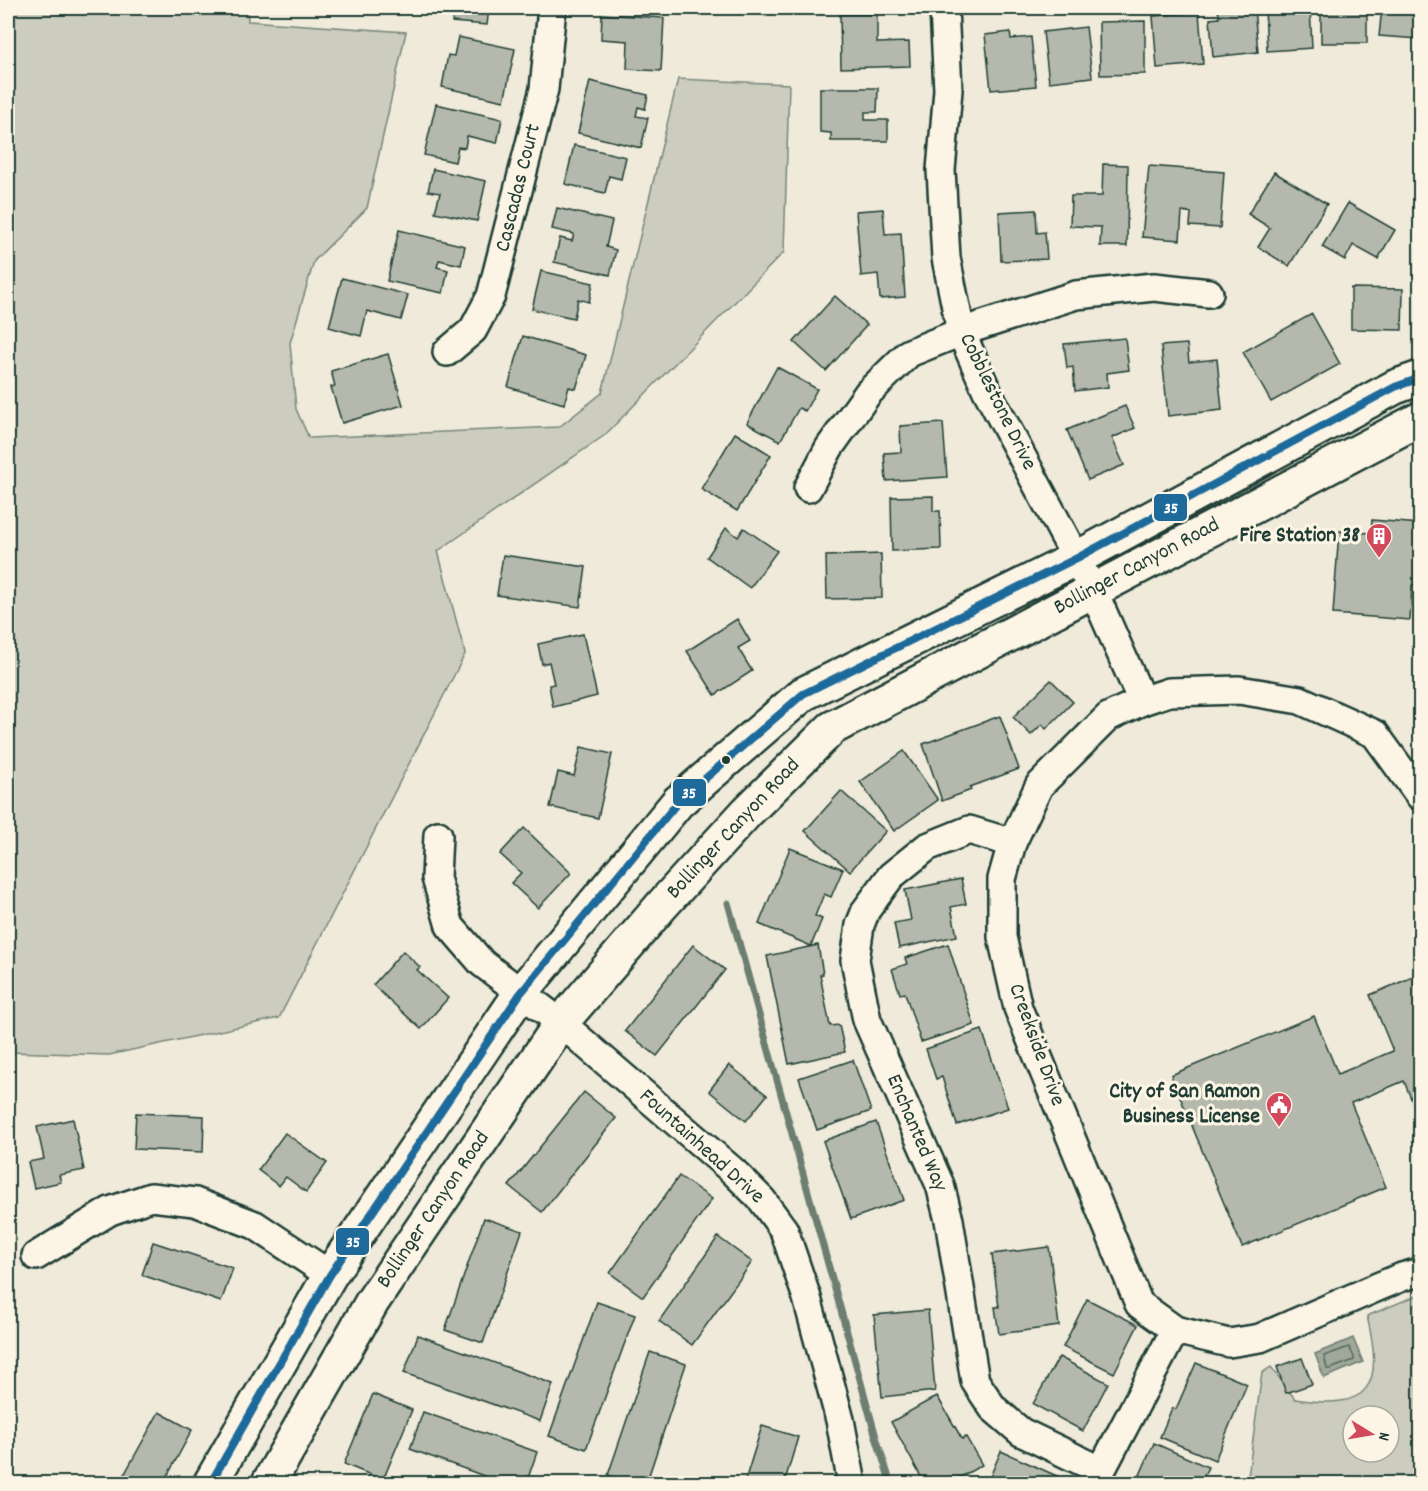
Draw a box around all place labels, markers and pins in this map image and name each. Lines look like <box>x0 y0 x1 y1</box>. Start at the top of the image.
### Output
place label: Fire Station 38 <box>1239 521 1360 552</box>
building icon: Fire Station 38 <box>1364 521 1394 559</box>
unlabelled marker <box>720 754 732 766</box>
place label: City of San Ramon Business License <box>1109 1077 1260 1133</box>
public building icon: City of San Ramon Business License <box>1264 1090 1294 1128</box>

